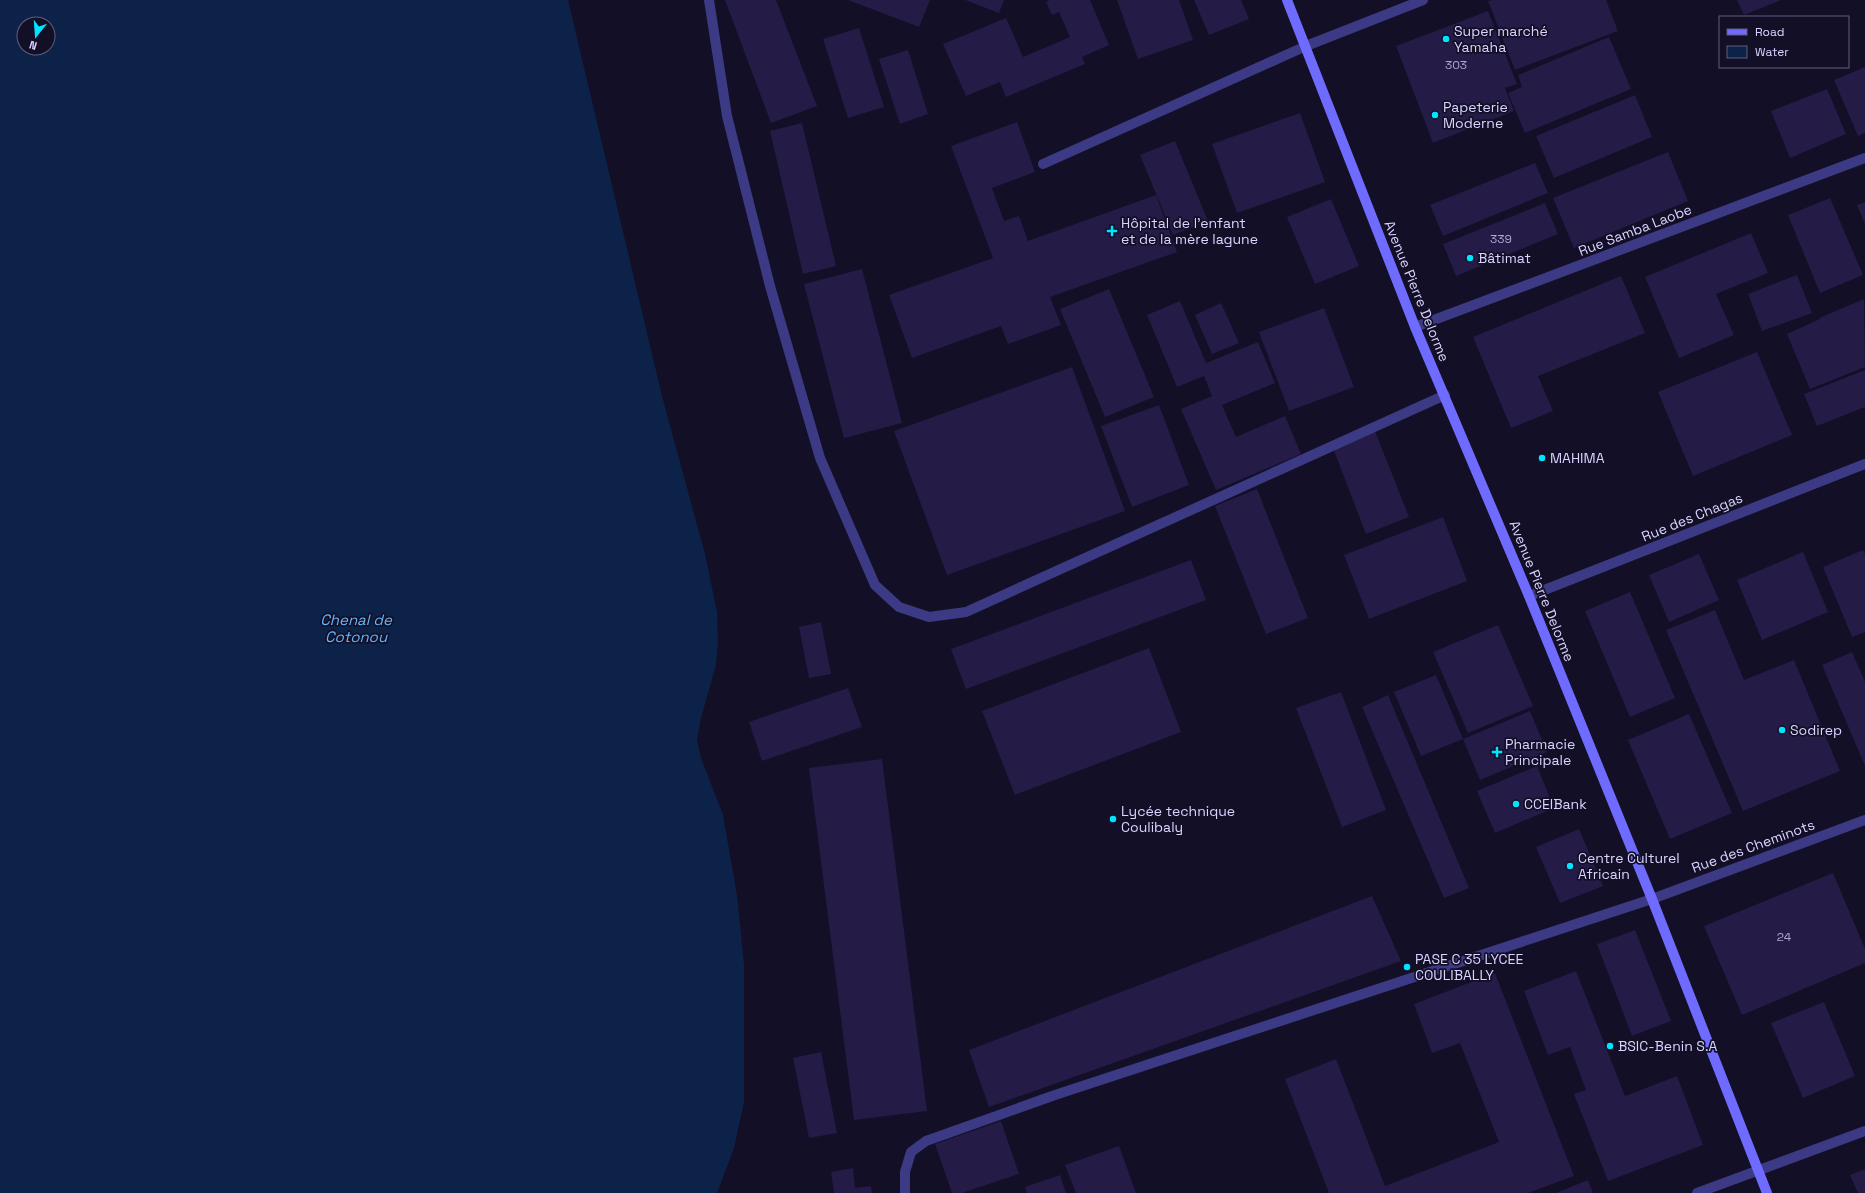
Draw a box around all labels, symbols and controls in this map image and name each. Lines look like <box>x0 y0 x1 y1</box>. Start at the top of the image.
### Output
north arrow <box>16 16 56 56</box>
legend <box>1719 16 1849 68</box>
place label: Super marché Yamaha <box>1454 22 1548 56</box>
text: Road <box>1755 24 1784 40</box>
marker: Super marché Yamaha <box>1441 34 1451 44</box>
text: N <box>28 38 39 53</box>
text: Water <box>1755 44 1789 60</box>
house number: 303 <box>1445 57 1467 73</box>
place label: Papeterie Moderne <box>1443 98 1508 132</box>
marker: Papeterie Moderne <box>1430 110 1440 120</box>
street label: Rue Samba Laobe <box>1576 200 1694 260</box>
place label: Hôpital de l'enfant et de la mère lagune <box>1121 214 1258 248</box>
street label: Avenue Pierre Delorme <box>1380 218 1454 364</box>
marker: Hôpital de l'enfant et de la mère lagune <box>1106 225 1118 237</box>
house number: 339 <box>1490 231 1512 247</box>
place label: Bâtimat <box>1478 249 1531 267</box>
marker: Bâtimat <box>1465 253 1475 263</box>
place label: MAHIMA <box>1550 449 1605 467</box>
marker: MAHIMA <box>1537 453 1547 463</box>
street label: Rue des Chagas <box>1639 489 1745 545</box>
street label: Avenue Pierre Delorme <box>1505 518 1579 664</box>
water label: Chenal de Cotonou <box>320 610 393 646</box>
place label: Sodirep <box>1790 721 1842 739</box>
marker: Sodirep <box>1777 725 1787 735</box>
place label: Pharmacie Principale <box>1505 735 1575 769</box>
marker: Pharmacie Principale <box>1492 747 1502 757</box>
place label: CCEIBank <box>1524 795 1587 813</box>
marker: CCEIBank <box>1511 799 1521 809</box>
place label: Lycée technique Coulibaly <box>1121 802 1235 836</box>
marker: Lycée technique Coulibaly <box>1108 814 1118 824</box>
street label: Rue des Cheminots <box>1689 815 1817 877</box>
place label: Centre Culturel Africain <box>1578 849 1680 883</box>
marker: Centre Culturel Africain <box>1565 861 1575 871</box>
house number: 24 <box>1777 929 1792 945</box>
place label: PASE C 35 LYCEE COULIBALLY <box>1415 950 1523 984</box>
marker: PASE C 35 LYCEE COULIBALLY <box>1402 962 1412 972</box>
place label: BSIC-Benin S.A <box>1618 1037 1717 1055</box>
marker: BSIC-Benin S.A <box>1605 1041 1615 1051</box>

